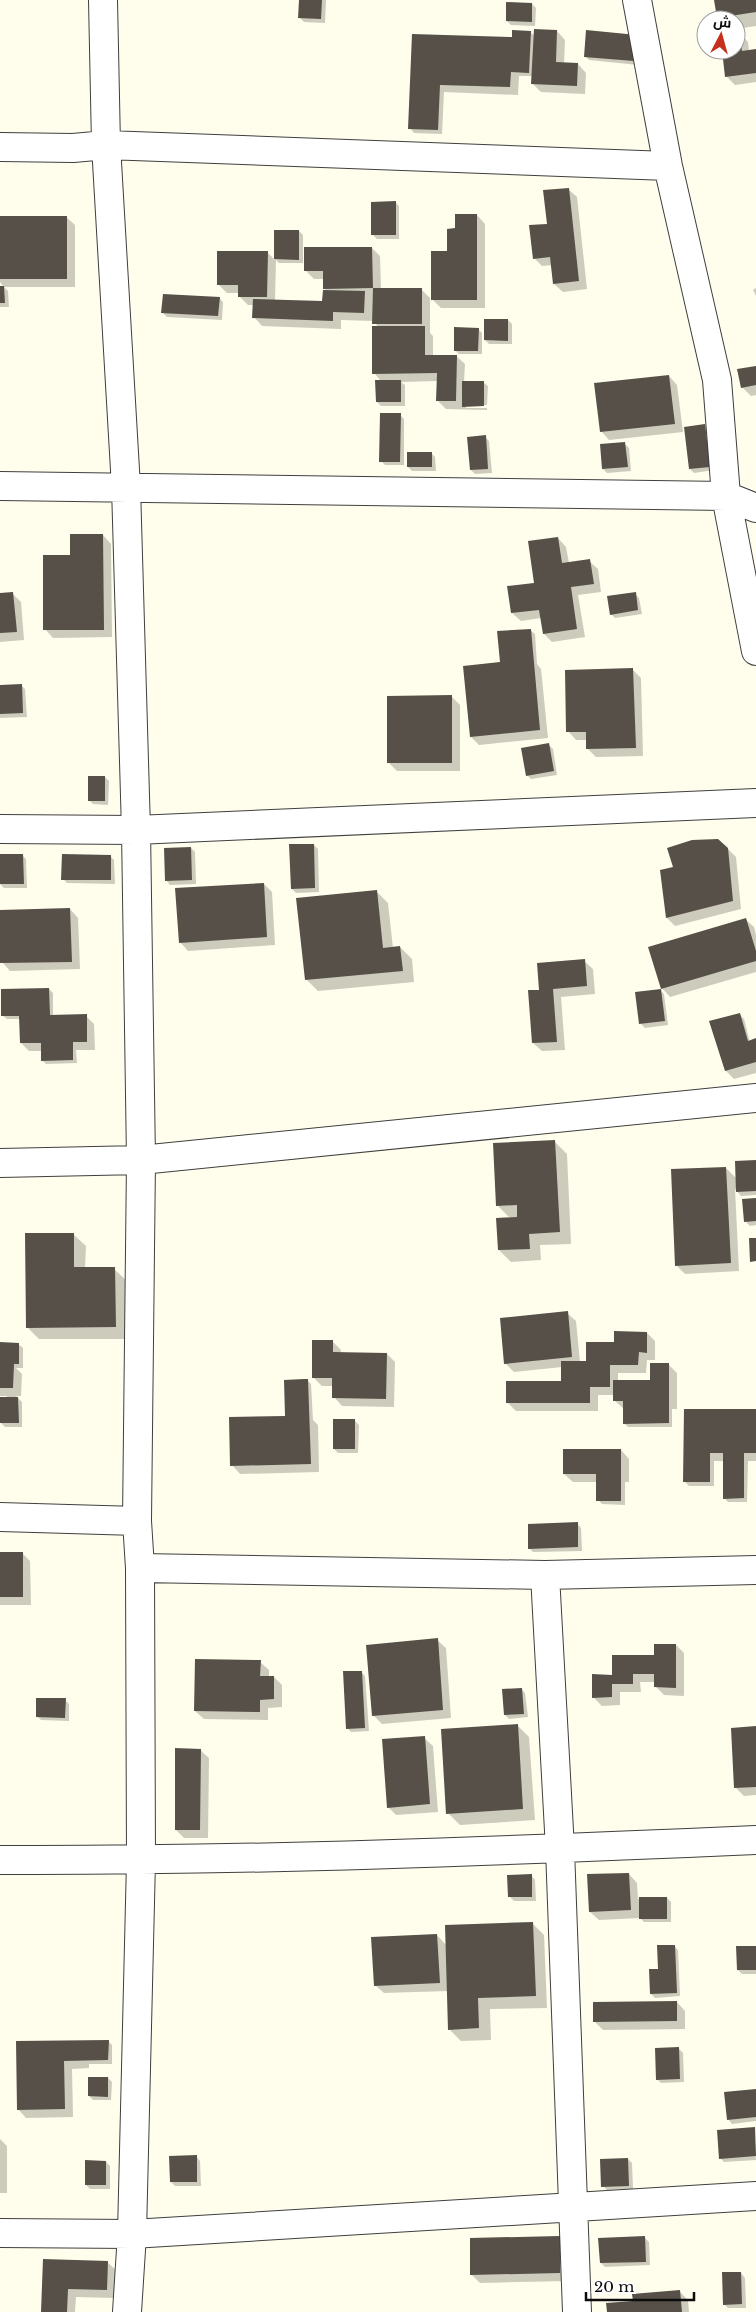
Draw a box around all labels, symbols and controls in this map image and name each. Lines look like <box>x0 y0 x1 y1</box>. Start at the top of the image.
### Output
north arrow <box>696 10 746 60</box>
text: ش <box>712 12 732 32</box>
scale bar <box>586 2270 694 2302</box>
text: 20 m <box>594 2277 634 2296</box>

